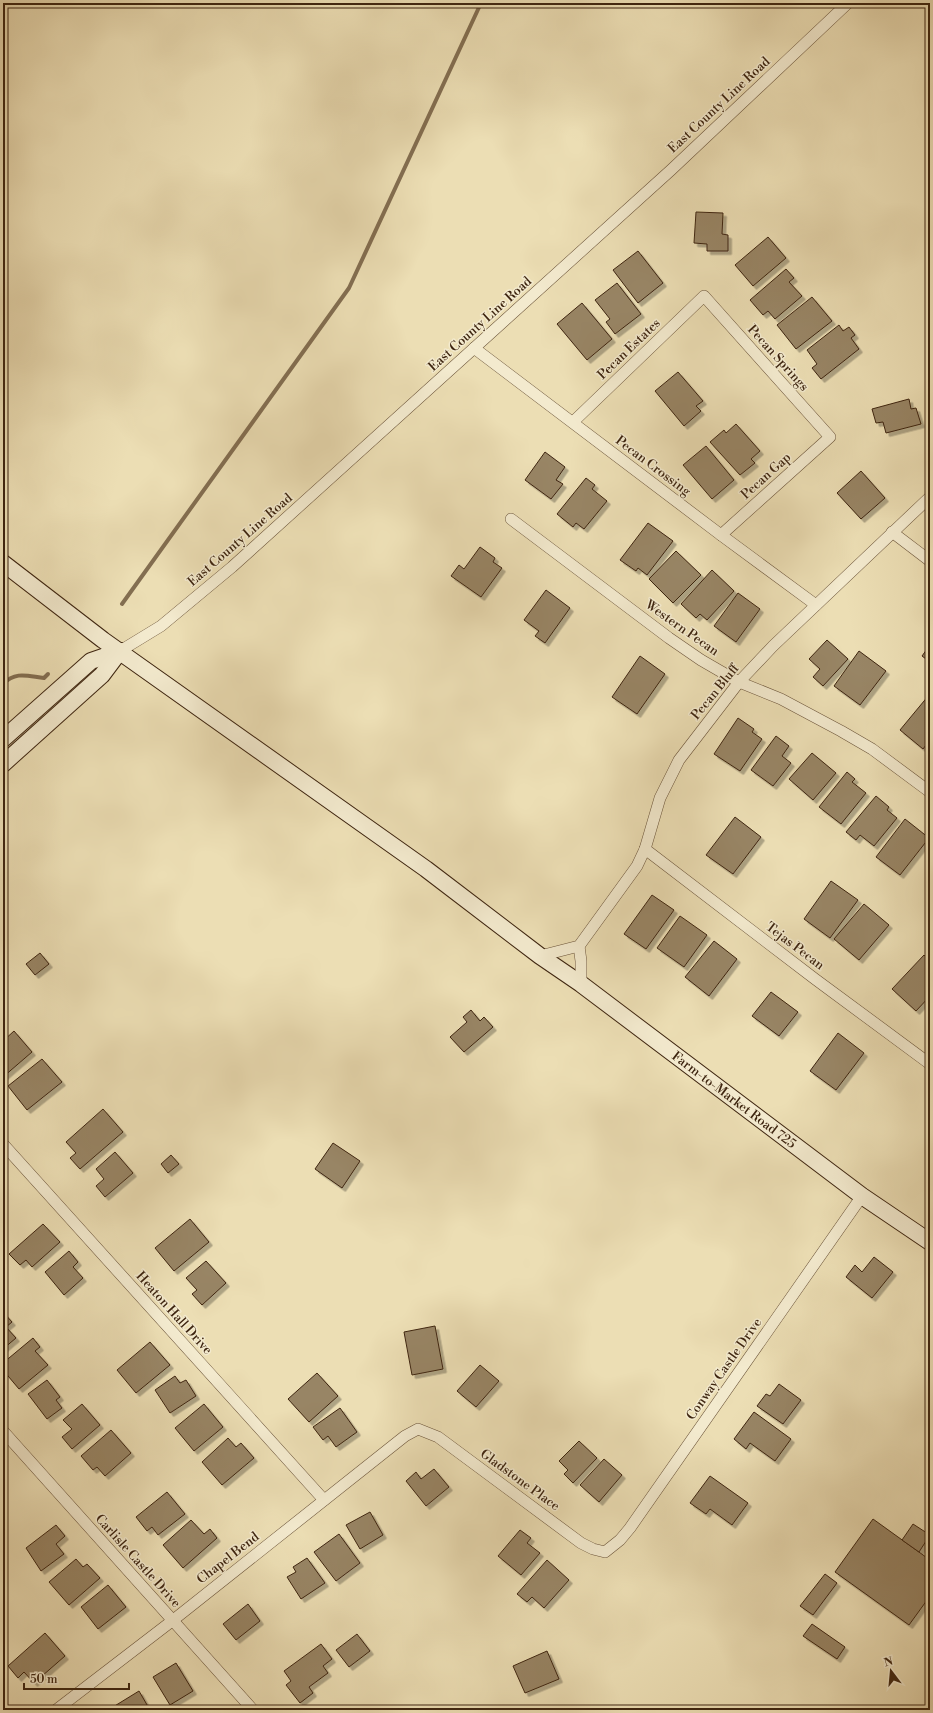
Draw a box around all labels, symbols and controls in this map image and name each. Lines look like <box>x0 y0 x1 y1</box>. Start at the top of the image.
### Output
street label: East County Line Road <box>665 53 774 156</box>
street label: East County Line Road <box>425 273 535 375</box>
street label: Pecan Estates <box>594 315 664 383</box>
street label: Pecan Springs <box>744 322 812 395</box>
street label: Pecan Crossing <box>612 433 694 500</box>
street label: Pecan Gap <box>738 449 794 503</box>
street label: East County Line Road <box>184 490 296 590</box>
street label: Western Pecan <box>641 596 722 659</box>
street label: Pecan Bluff <box>688 660 743 723</box>
street label: Tejas Pecan <box>763 919 828 973</box>
street label: Farm-to-Market Road 725 <box>669 1048 799 1152</box>
street label: Heaton Hall Drive <box>133 1268 216 1358</box>
street label: Conway Castle Drive <box>683 1315 765 1423</box>
street label: Gladstone Place <box>477 1446 563 1514</box>
street label: Carlisle Castle Drive <box>92 1511 184 1611</box>
street label: Chapel Bend <box>194 1528 263 1587</box>
north arrow <box>871 1651 911 1691</box>
text: N <box>882 1654 895 1670</box>
scale bar <box>24 1665 129 1691</box>
text: 50 m <box>30 1672 58 1687</box>

